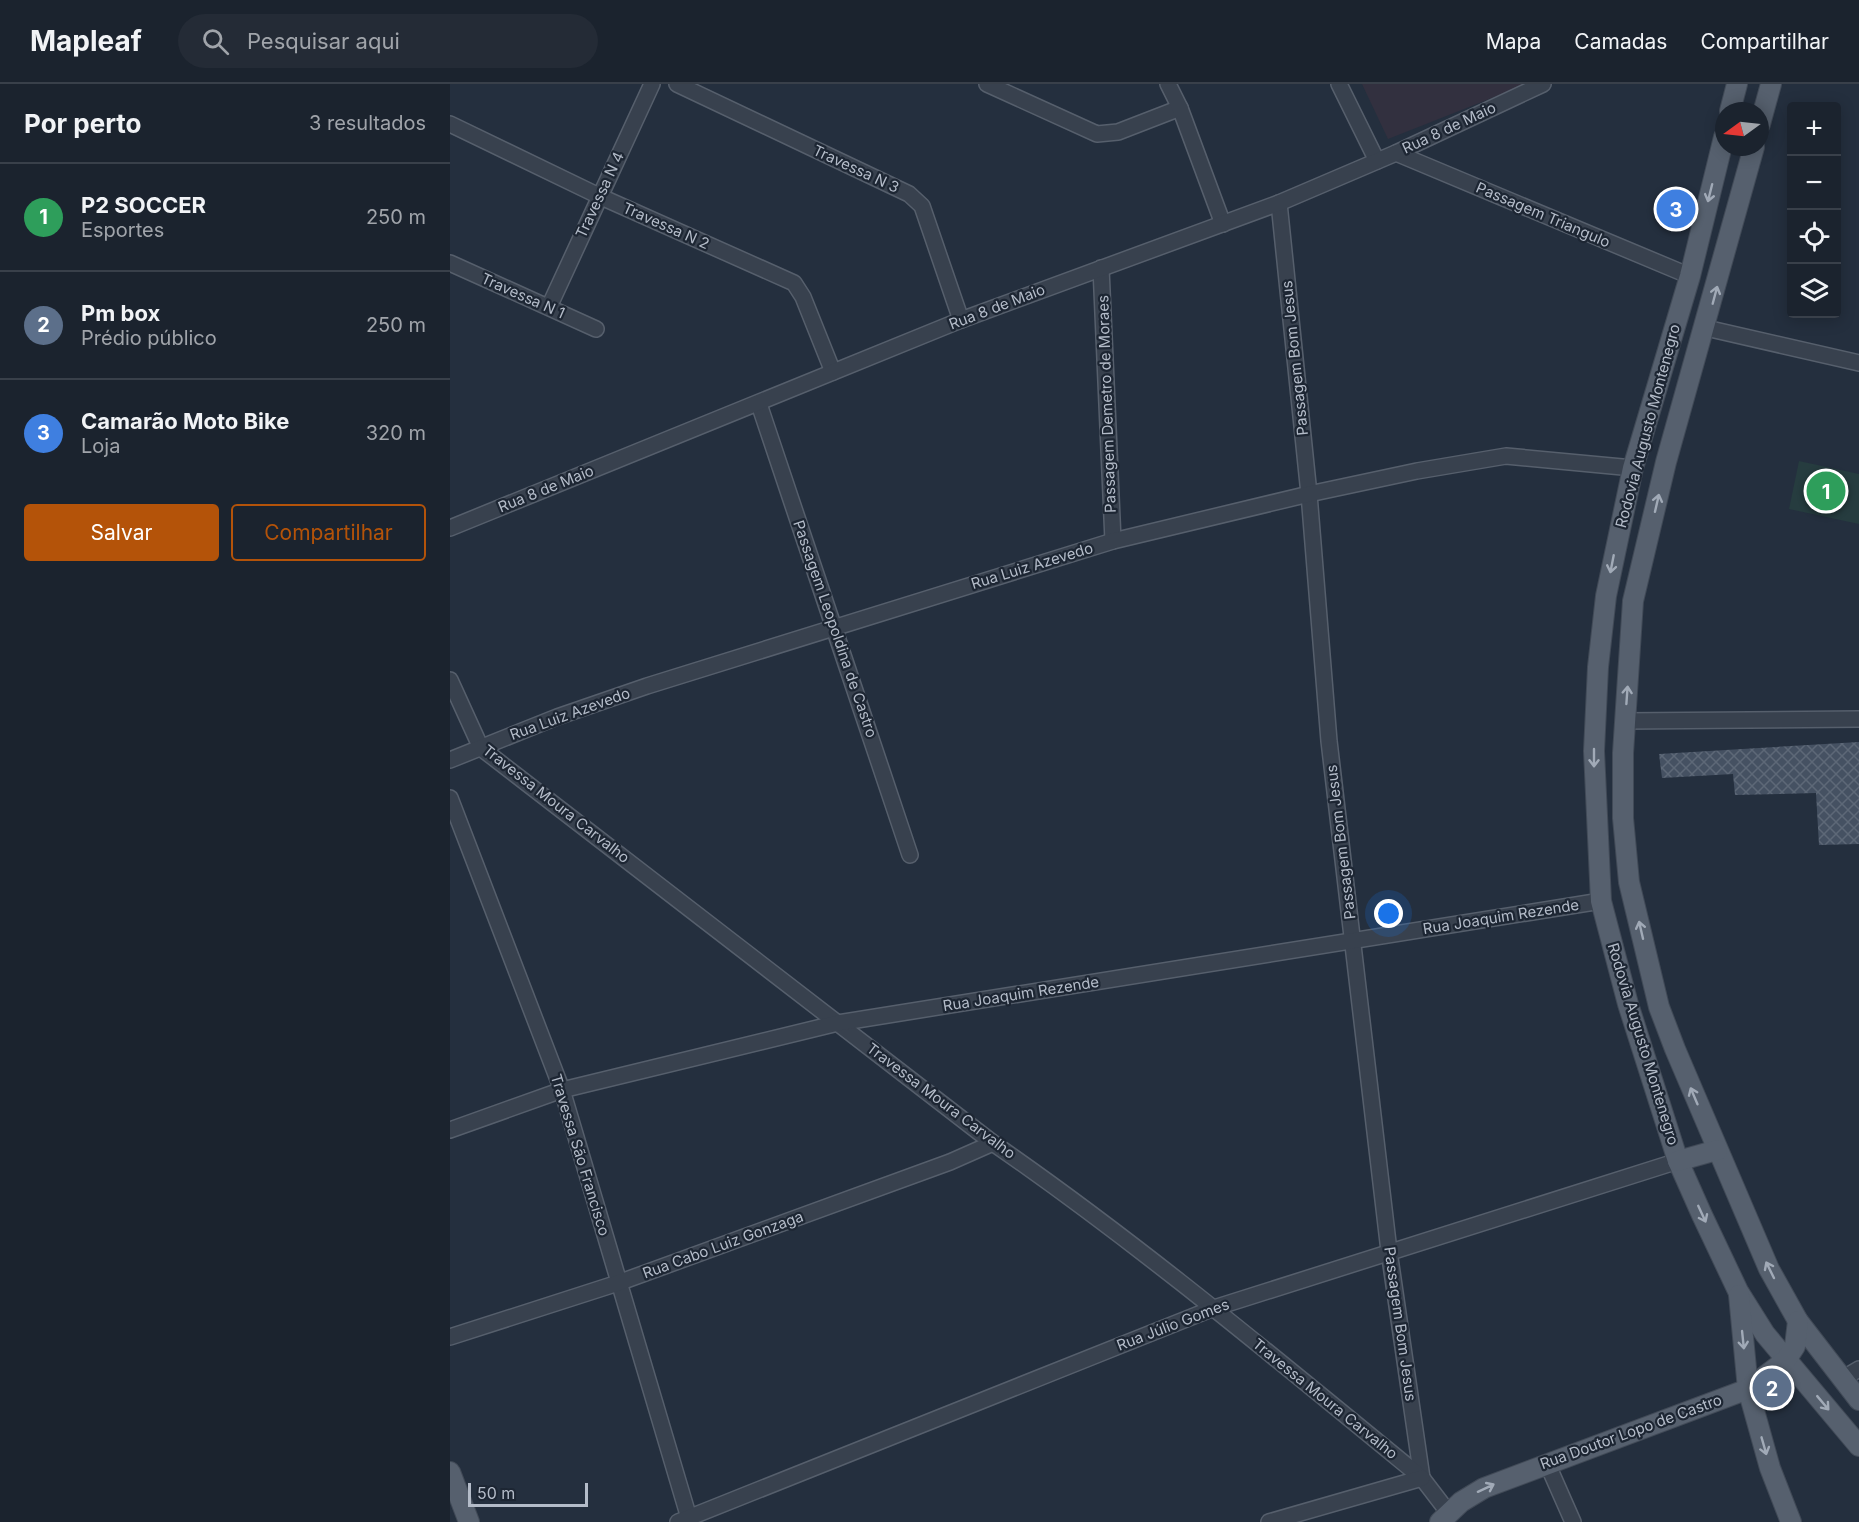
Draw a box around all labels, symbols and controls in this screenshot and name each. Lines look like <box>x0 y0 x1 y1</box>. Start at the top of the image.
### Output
search box <box>178 14 598 68</box>
text: Mapleaf <box>30 24 142 58</box>
icon: search <box>199 25 232 58</box>
text: Pesquisar aqui <box>247 28 400 54</box>
text: Mapa <box>1486 29 1541 54</box>
text: Camadas <box>1574 29 1667 54</box>
text: Compartilhar <box>1700 29 1829 54</box>
street label: Rua 8 de Maio <box>1399 98 1499 158</box>
north arrow <box>1715 102 1769 156</box>
map controls <box>1787 102 1841 318</box>
button: + <box>1787 102 1841 156</box>
text: Por perto <box>24 108 142 139</box>
text: 3 resultados <box>309 111 426 135</box>
street label: Travessa N 3 <box>810 140 902 197</box>
street label: Travessa N 4 <box>571 149 628 241</box>
button: − <box>1787 156 1841 210</box>
street label: Passagem Triangulo <box>1473 178 1613 251</box>
one-way arrow <box>1704 184 1716 203</box>
pin: 3 <box>1656 186 1696 232</box>
text: P2 SOCCER <box>81 192 206 218</box>
street label: Travessa N 2 <box>620 198 712 253</box>
text: 1 <box>39 205 48 229</box>
text: 250 m <box>366 205 426 229</box>
button: locate <box>1787 210 1841 264</box>
text: Esportes <box>81 218 164 242</box>
button: layers <box>1787 264 1841 318</box>
street label: Travessa N 1 <box>478 269 568 322</box>
street label: Rua 8 de Maio <box>946 279 1048 334</box>
street label: Passagem Bom Jesus <box>1277 280 1312 436</box>
one-way arrow <box>1709 285 1721 304</box>
street label: Passagem Demetro de Moraes <box>1093 295 1120 513</box>
text: Pm box <box>81 300 160 326</box>
text: 2 <box>37 313 50 337</box>
text: 250 m <box>366 313 426 337</box>
street label: Rodovia Augusto Montenegro <box>1611 322 1684 530</box>
text: Prédio público <box>81 326 217 350</box>
text: Camarão Moto Bike <box>81 408 289 434</box>
text: 3 <box>37 421 50 445</box>
text: 320 m <box>366 421 426 445</box>
text: Loja <box>81 434 120 458</box>
street label: Rua 8 de Maio <box>495 461 596 516</box>
pin: 1 <box>1806 468 1846 514</box>
one-way arrow <box>1651 493 1663 512</box>
button: Salvar <box>24 504 219 561</box>
button: Compartilhar <box>231 504 426 561</box>
street label: Passagem Leopoldina de Castro <box>789 518 882 740</box>
street label: Rua Luiz Azevedo <box>969 538 1095 593</box>
one-way arrow <box>1606 554 1617 574</box>
street label: Rua Luiz Azevedo <box>507 683 633 744</box>
one-way arrow <box>1621 685 1632 705</box>
street label: Travessa Moura Carvalho <box>479 740 634 867</box>
one-way arrow <box>1588 748 1600 768</box>
street label: Passagem Bom Jesus <box>1322 764 1359 921</box>
street label: Rua Joaquim Rezende <box>1421 895 1580 938</box>
your location <box>1374 899 1403 928</box>
one-way arrow <box>1634 921 1646 940</box>
street label: Rodovia Augusto Montenegro <box>1604 941 1683 1147</box>
street label: Rua Joaquim Rezende <box>941 972 1100 1015</box>
street label: Travessa Moura Carvalho <box>863 1038 1019 1163</box>
street label: Travessa São Francisco <box>547 1072 614 1238</box>
one-way arrow <box>1688 1087 1699 1105</box>
one-way arrow <box>1696 1205 1708 1223</box>
street label: Rua Cabo Luiz Gonzaga <box>640 1207 806 1282</box>
street label: Passagem Bom Jesus <box>1380 1245 1421 1402</box>
one-way arrow <box>1763 1261 1775 1279</box>
street label: Rua Júlio Gomes <box>1114 1294 1232 1355</box>
one-way arrow <box>1738 1330 1749 1350</box>
street label: Travessa Moura Carvalho <box>1249 1334 1402 1463</box>
pin: 2 <box>1752 1366 1792 1410</box>
street label: Rua Doutor Lopo de Castro <box>1537 1390 1724 1473</box>
one-way arrow <box>1816 1395 1830 1410</box>
one-way arrow <box>1759 1436 1770 1455</box>
scale bar <box>468 1480 588 1508</box>
one-way arrow <box>1477 1481 1495 1493</box>
text: 50 m <box>477 1483 515 1503</box>

